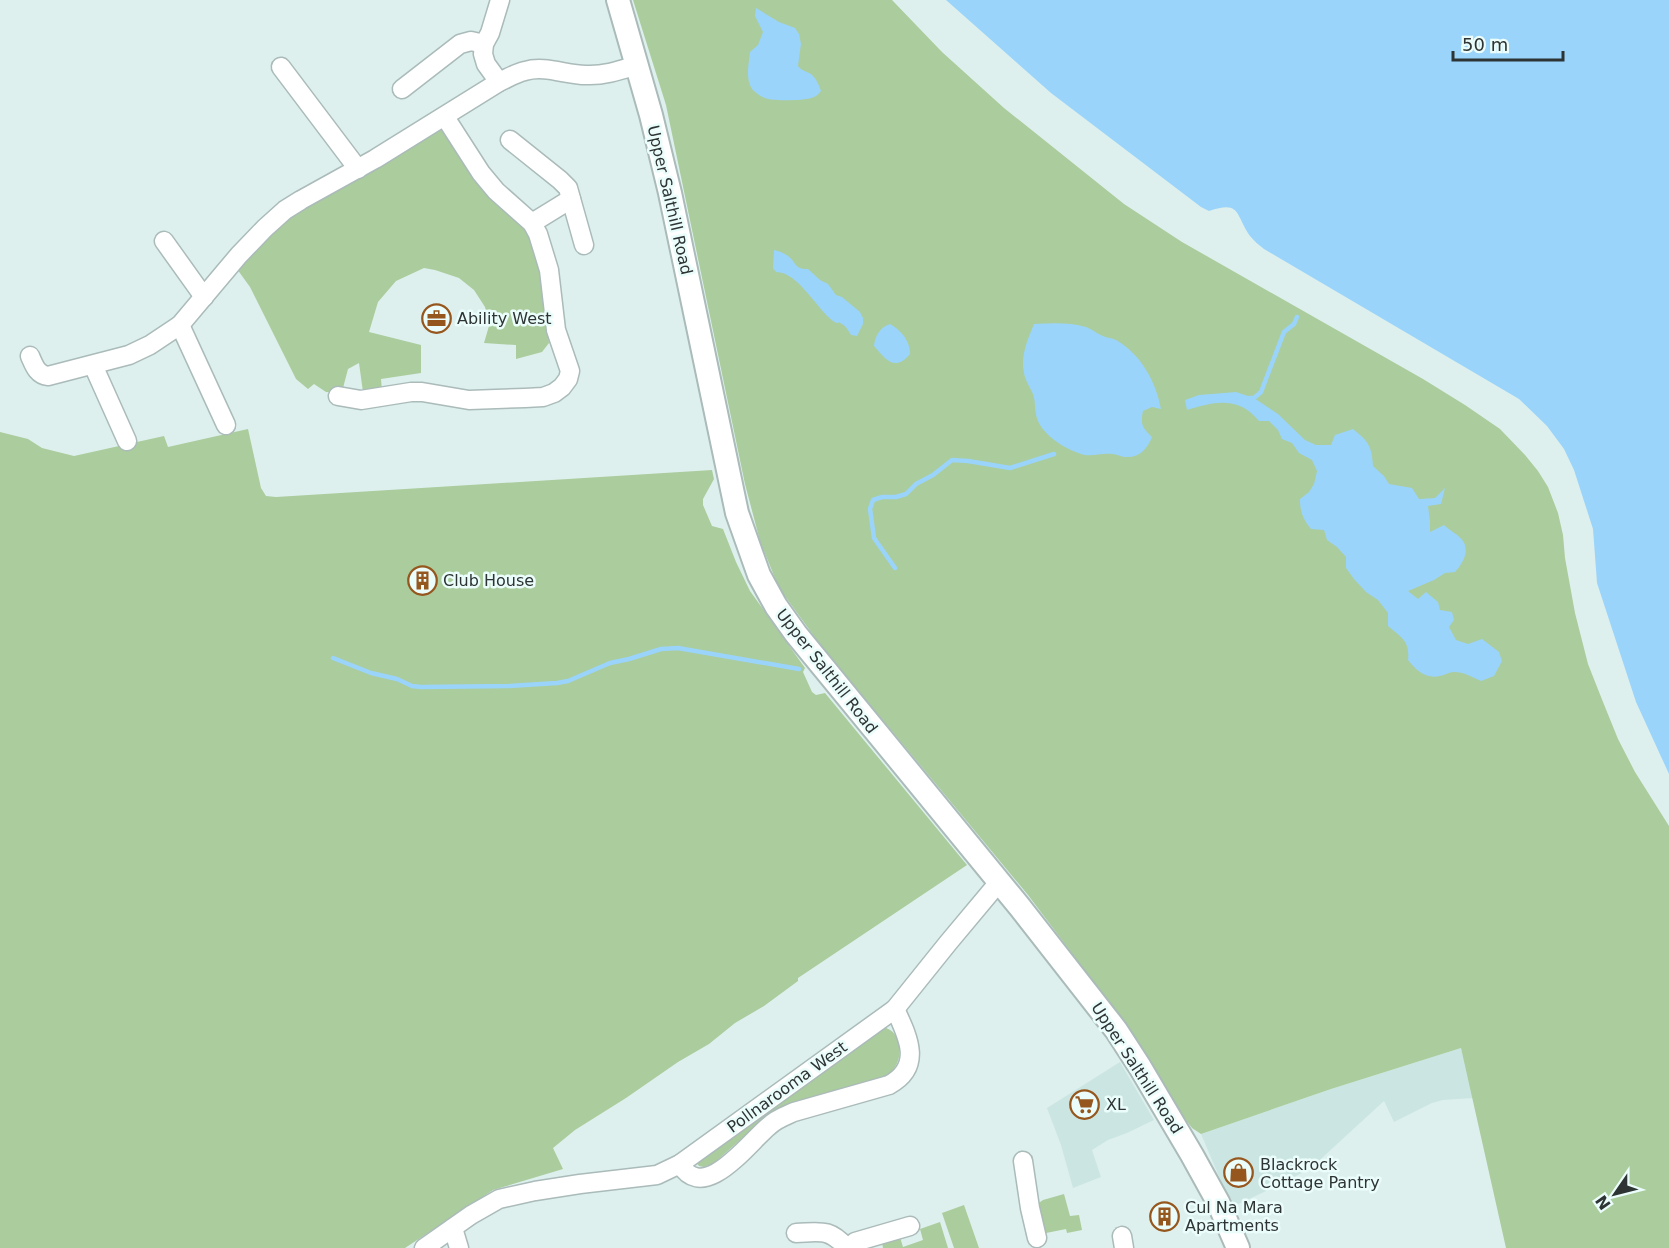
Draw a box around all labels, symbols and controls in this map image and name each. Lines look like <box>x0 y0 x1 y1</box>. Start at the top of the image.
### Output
scale bar <box>1453 24 1562 62</box>
text: 50 m <box>1462 34 1508 55</box>
street label: Upper Salthill Road <box>644 123 696 277</box>
office icon: Ability West <box>420 302 452 334</box>
place label: Ability West <box>457 309 552 328</box>
building icon: Club House <box>406 564 438 596</box>
place label: Club House <box>443 571 534 590</box>
street label: Upper Salthill Road <box>772 605 882 737</box>
street label: Upper Salthill Road <box>1087 999 1187 1137</box>
street label: Pollnarooma West <box>723 1037 851 1137</box>
supermarket icon: XL <box>1069 1088 1101 1120</box>
place label: XL <box>1106 1095 1126 1114</box>
place label: Blackrock Cottage Pantry <box>1260 1155 1380 1192</box>
shop icon: Blackrock Cottage Pantry <box>1223 1157 1255 1189</box>
north arrow <box>1585 1164 1645 1224</box>
text: N <box>1592 1191 1615 1213</box>
place label: Cul Na Mara Apartments <box>1185 1198 1283 1235</box>
building icon: Cul Na Mara Apartments <box>1148 1200 1180 1232</box>

